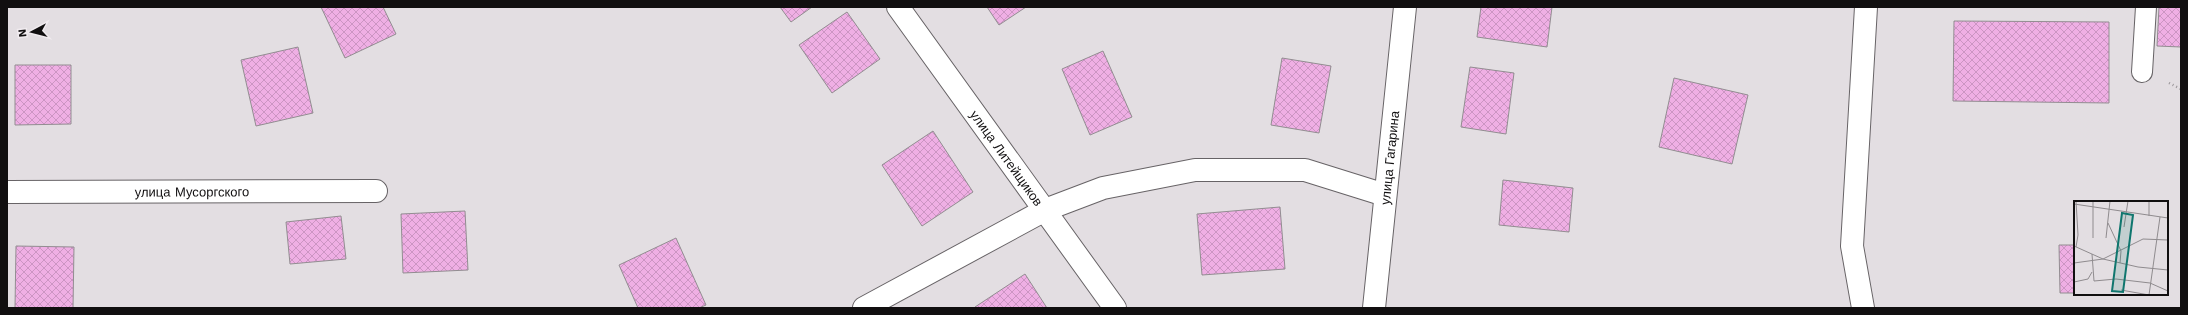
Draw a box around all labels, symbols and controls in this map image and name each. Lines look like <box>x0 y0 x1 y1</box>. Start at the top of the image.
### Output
north arrow <box>12 12 52 52</box>
text: N <box>16 28 30 38</box>
street label: улица Литейщиков <box>967 107 1046 209</box>
street label: улица Гагарина <box>1377 109 1402 206</box>
street label: улица Мусоргского <box>135 184 249 199</box>
inset map <box>2074 201 2168 295</box>

